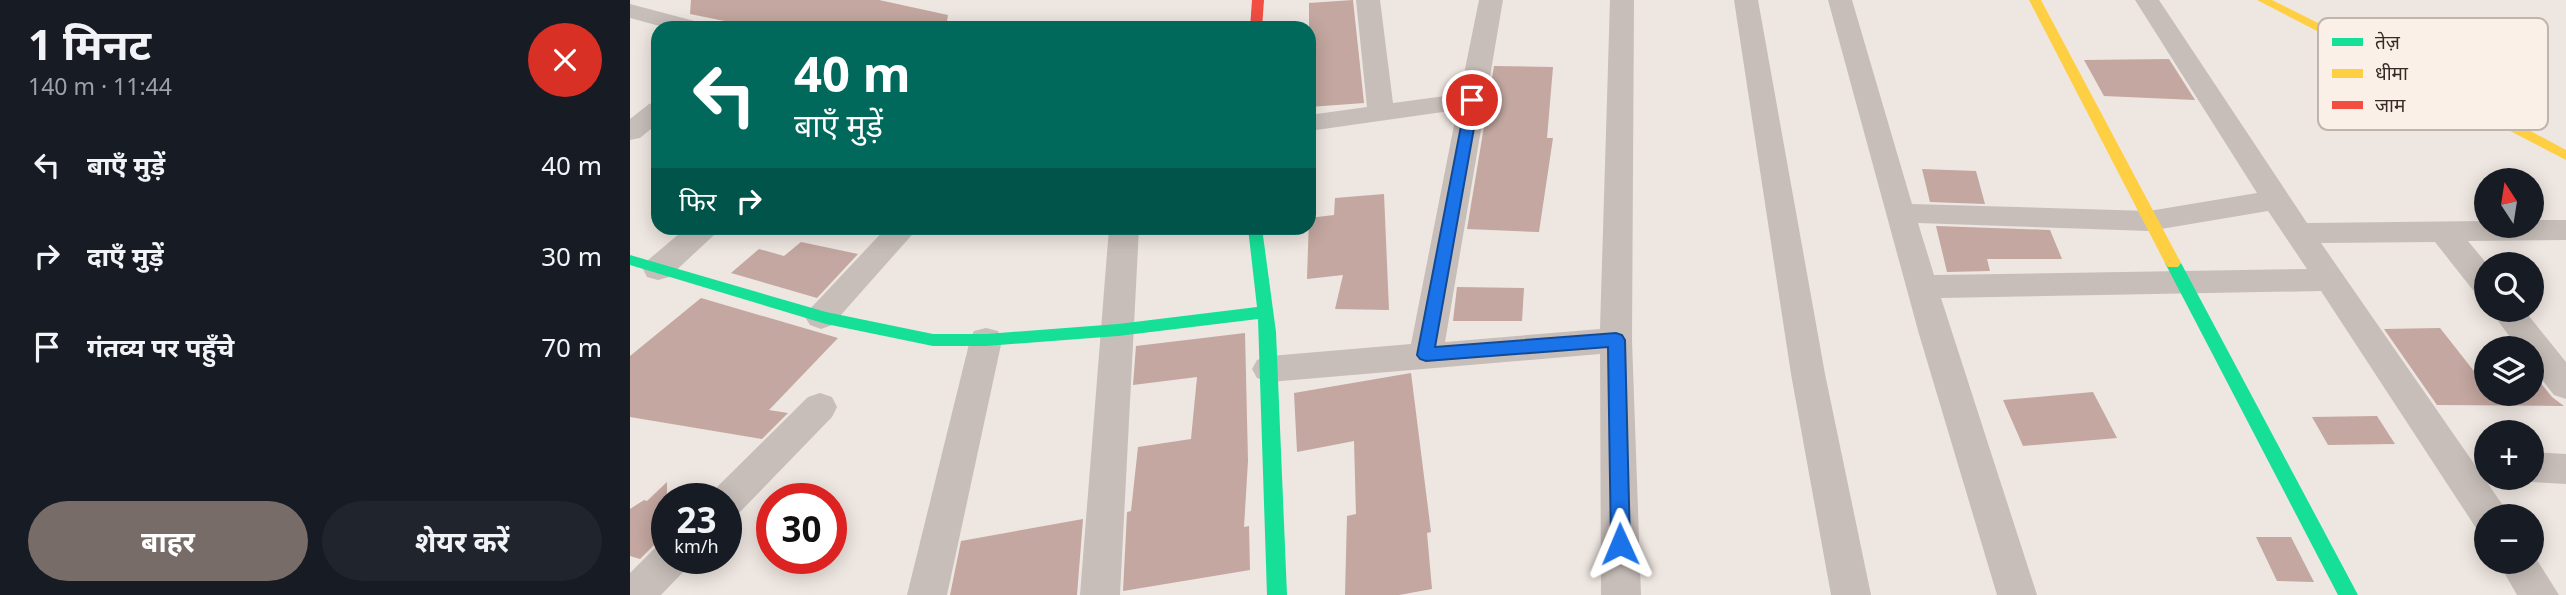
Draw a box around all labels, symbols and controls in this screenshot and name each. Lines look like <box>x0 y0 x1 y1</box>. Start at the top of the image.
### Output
text: 1 मिनट <box>28 15 151 72</box>
legend <box>2318 18 2548 130</box>
button: close <box>528 23 602 97</box>
text: तेज़ <box>2375 29 2401 55</box>
text: 40 m <box>794 40 911 106</box>
icon: left <box>679 49 770 140</box>
text: धीमा <box>2375 60 2409 86</box>
text: 140 m · 11:44 <box>28 70 172 102</box>
pin <box>1442 70 1502 130</box>
icon: arrive <box>1453 81 1491 119</box>
text: जाम <box>2375 92 2406 118</box>
text: बाएँ मुड़ें <box>794 103 883 146</box>
icon: left <box>28 146 66 184</box>
text: बाएँ मुड़ें <box>87 147 165 183</box>
text: 40 m <box>541 147 602 183</box>
north arrow <box>2474 168 2544 238</box>
map controls <box>2474 168 2544 574</box>
icon: right <box>730 182 768 220</box>
text: फिर <box>679 183 716 219</box>
icon: right <box>28 237 66 275</box>
text: दाएँ मुड़ें <box>87 238 164 274</box>
text: 30 m <box>541 238 602 274</box>
button: search <box>2474 252 2544 322</box>
icon: arrive <box>28 328 66 366</box>
text: गंतव्य पर पहुँचे <box>87 329 234 365</box>
text: 70 m <box>541 329 602 365</box>
button: layers <box>2474 336 2544 406</box>
button: + <box>2474 420 2544 490</box>
speed limit sign: 30 <box>756 483 847 574</box>
text: 23 <box>676 496 717 543</box>
button: बाहर <box>28 501 308 581</box>
button: शेयर करें <box>322 501 602 581</box>
button: − <box>2474 504 2544 574</box>
position arrow <box>1583 507 1657 581</box>
text: km/h <box>674 534 719 558</box>

